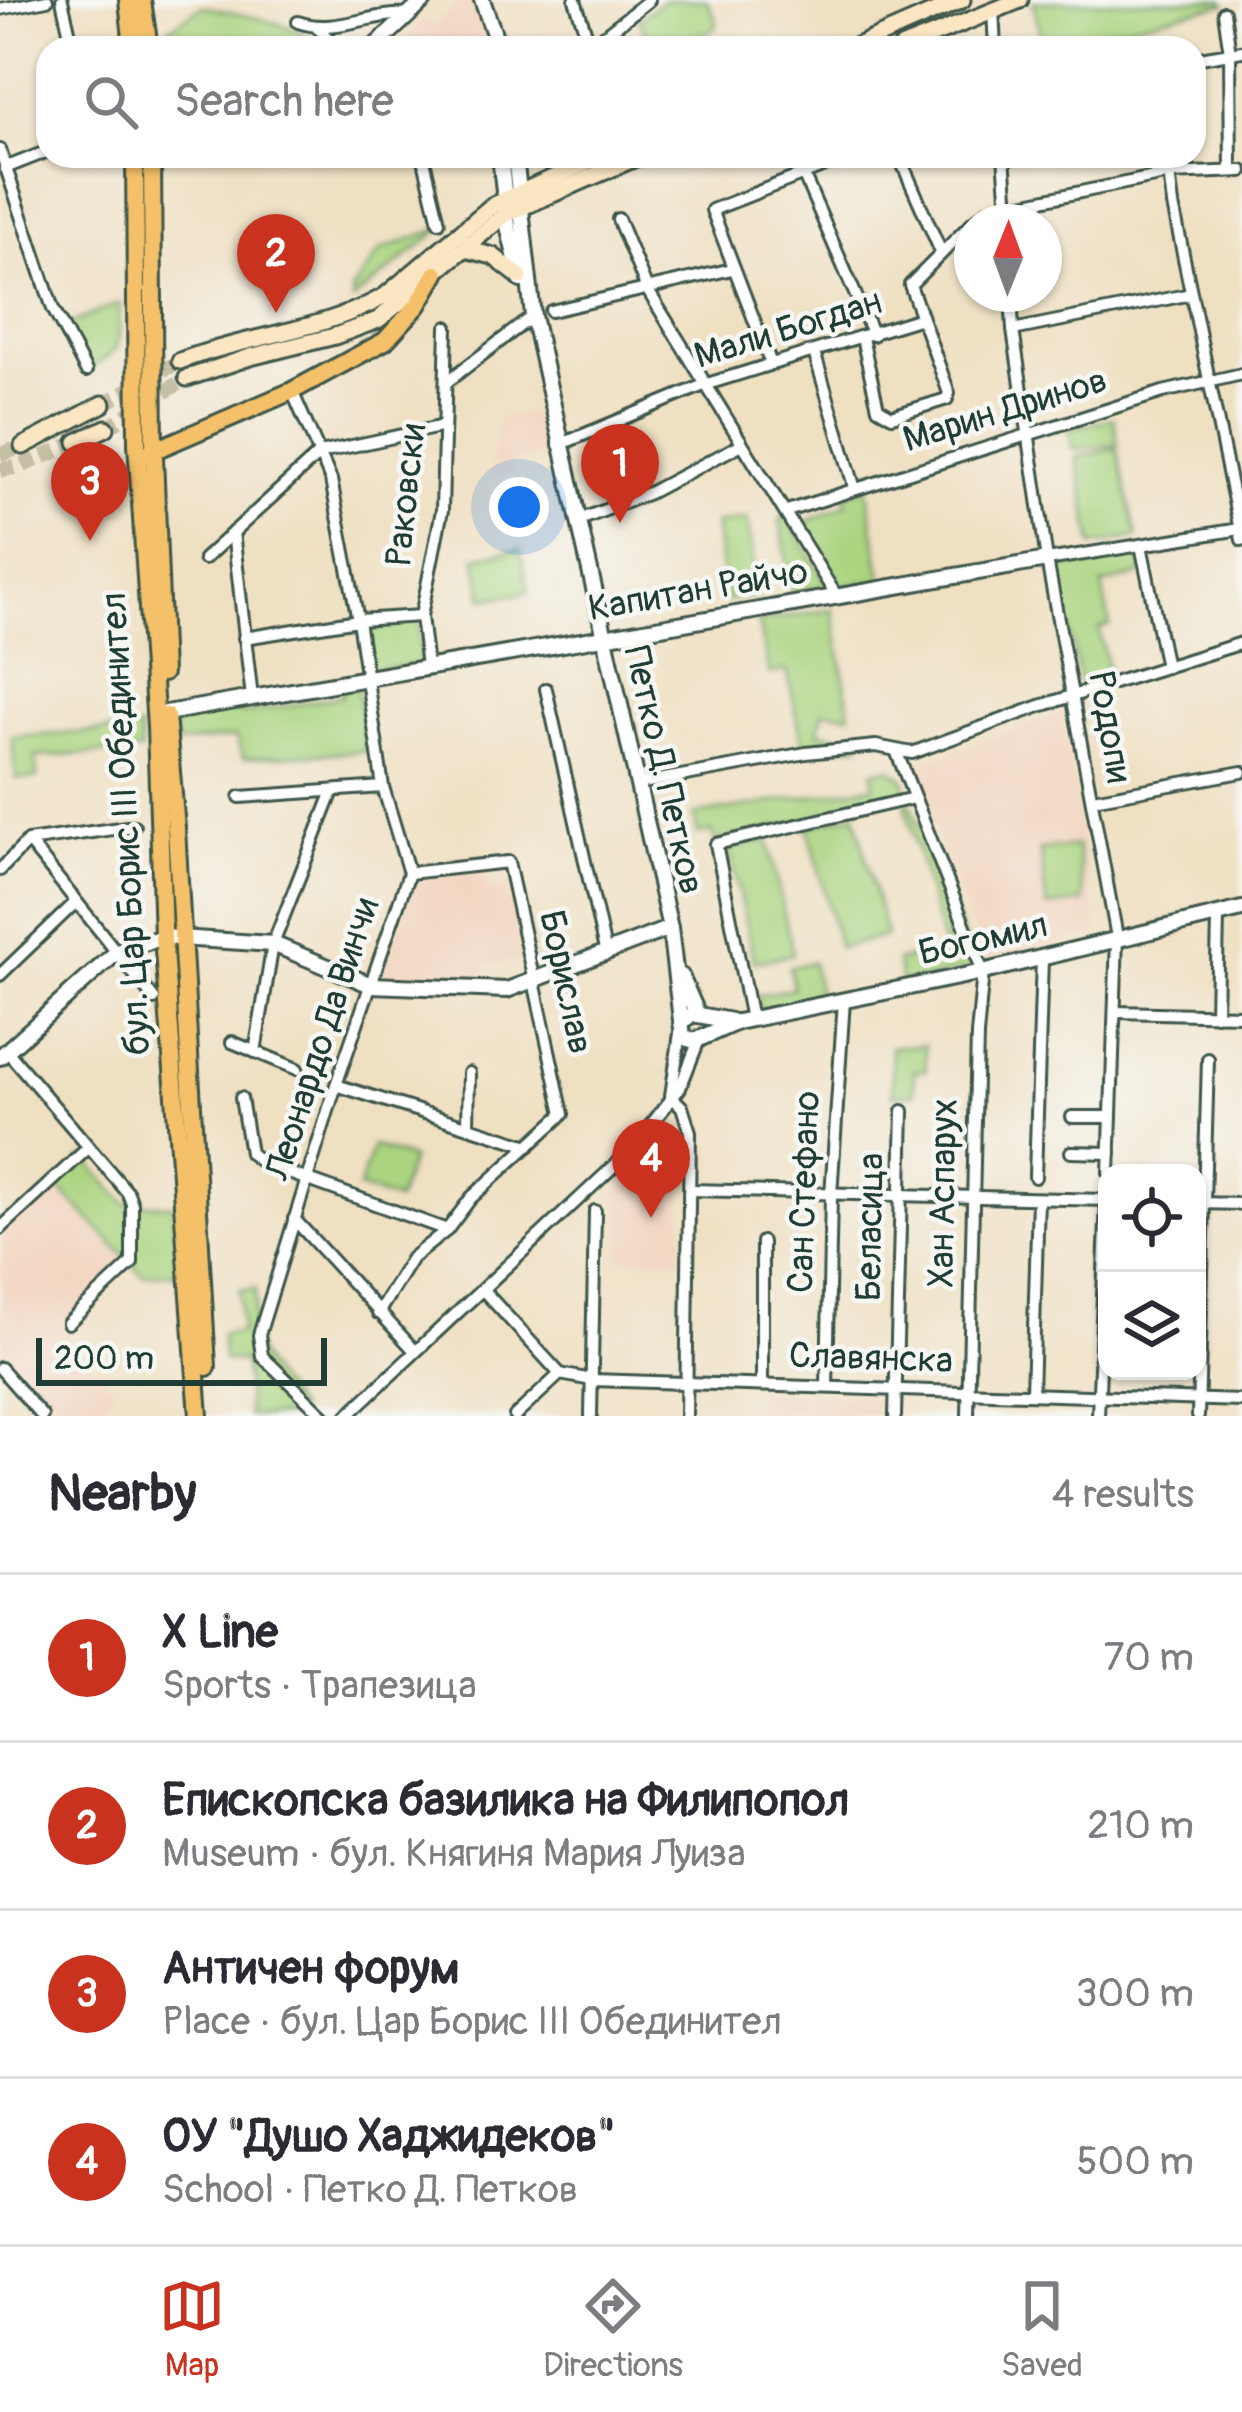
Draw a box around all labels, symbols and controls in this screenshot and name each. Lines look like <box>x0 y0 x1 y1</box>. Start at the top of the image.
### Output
search box <box>36 36 1206 168</box>
icon: search <box>78 69 144 135</box>
text: Search here <box>174 74 394 130</box>
north arrow <box>954 204 1062 312</box>
pin: 2 <box>237 214 315 313</box>
street label: Мали Богдан <box>689 279 887 379</box>
street label: Марин Дринов <box>897 358 1113 462</box>
street label: Раковски <box>376 421 436 569</box>
pin: 1 <box>581 424 659 523</box>
pin: 3 <box>51 442 129 541</box>
your location <box>489 477 549 537</box>
street label: Капитан Райчо <box>585 549 811 631</box>
street label: бул. Цар Борис III Обединител <box>91 591 161 1057</box>
street label: Петко Д. Петков <box>614 641 714 899</box>
street label: Родопи <box>1078 668 1142 786</box>
street label: Леонардо Да Винчи <box>255 892 389 1187</box>
street label: Богомил <box>914 902 1052 976</box>
street label: Борислав <box>529 906 603 1058</box>
street label: Сан Стефано <box>778 1090 830 1294</box>
street label: Хан Аспарух <box>919 1098 967 1288</box>
pin: 4 <box>612 1119 690 1218</box>
street label: Беласица <box>846 1152 894 1302</box>
map controls <box>1098 1164 1206 1380</box>
button: locate <box>1098 1164 1206 1272</box>
button: layers <box>1098 1272 1206 1380</box>
scale bar <box>36 1332 327 1385</box>
street label: Славянска <box>788 1333 954 1383</box>
text: 200 m <box>54 1338 154 1379</box>
text: Nearby <box>48 1462 196 1526</box>
text: 4 results <box>1052 1470 1194 1519</box>
text: X Line <box>162 1605 278 1661</box>
text: 1 <box>79 1633 95 1682</box>
text: 70 m <box>1104 1633 1194 1682</box>
text: Sports · Трапезица <box>162 1661 477 1710</box>
text: Епископска базилика на Филипопол <box>162 1773 849 1829</box>
text: 2 <box>76 1801 98 1850</box>
text: 210 m <box>1087 1801 1194 1850</box>
text: Museum · бул. Княгиня Мария Луиза <box>162 1829 746 1878</box>
text: Античен форум <box>162 1941 459 1997</box>
text: 3 <box>76 1969 98 2018</box>
text: 300 m <box>1076 1969 1194 2018</box>
text: Place · бул. Цар Борис III Обединител <box>162 1997 782 2046</box>
text: ОУ "Душо Хаджидеков" <box>162 2109 616 2165</box>
text: 4 <box>76 2137 98 2186</box>
text: 500 m <box>1076 2137 1194 2186</box>
text: School · Петко Д. Петков <box>162 2165 578 2214</box>
tab: Map <box>159 2273 225 2386</box>
tab: Directions <box>543 2273 683 2386</box>
tab: Saved <box>1001 2273 1083 2386</box>

